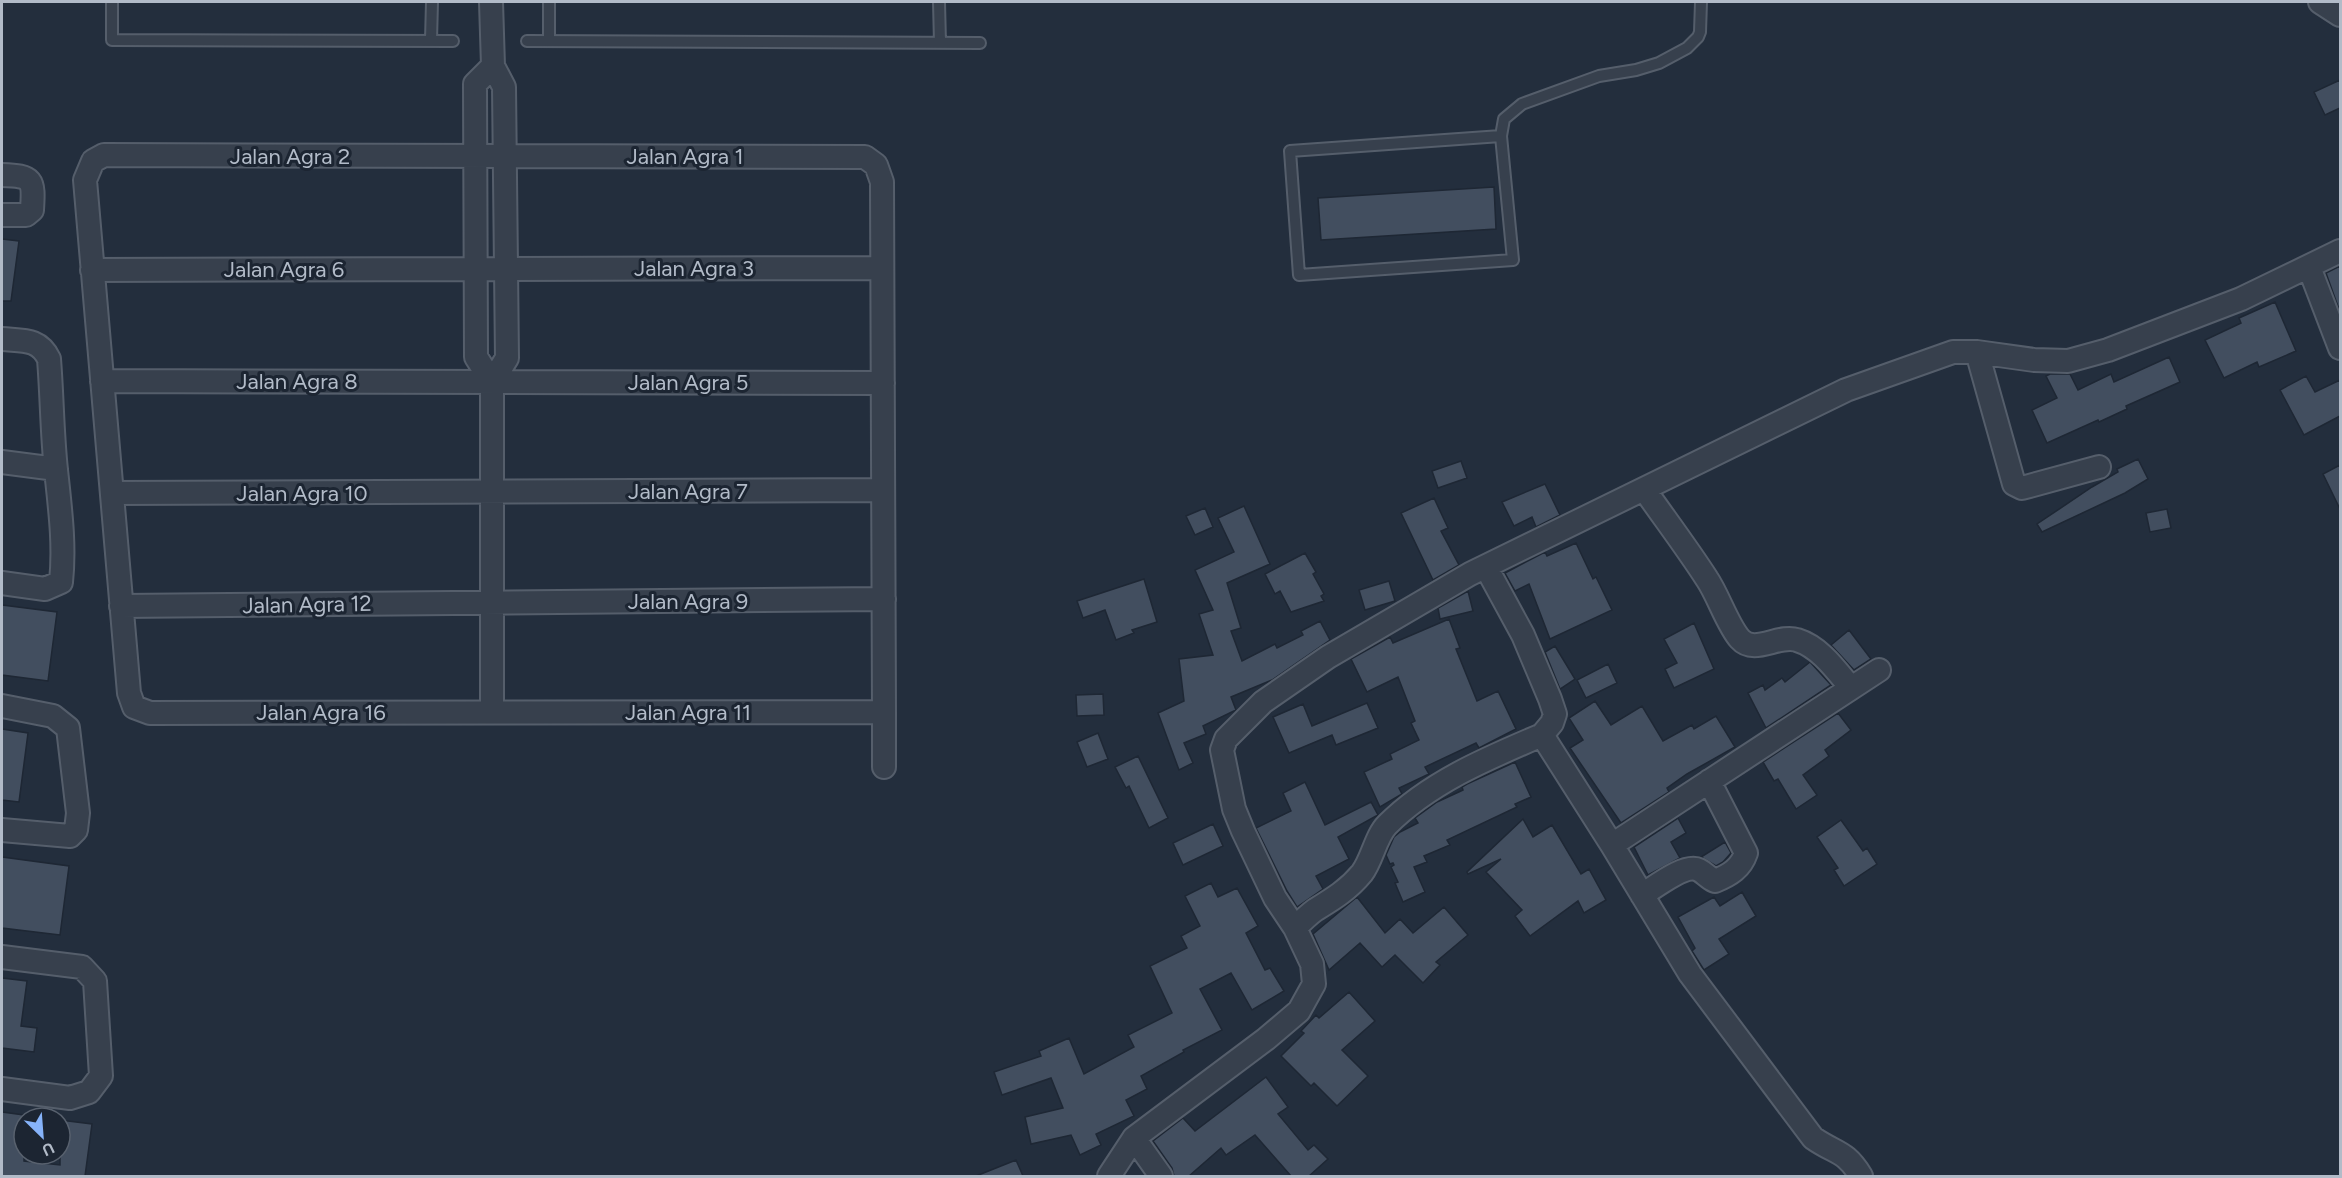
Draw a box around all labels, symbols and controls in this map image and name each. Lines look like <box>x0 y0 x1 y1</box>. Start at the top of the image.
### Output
street label: Jalan Agra 2 <box>230 143 350 170</box>
street label: Jalan Agra 1 <box>626 143 744 170</box>
street label: Jalan Agra 3 <box>634 255 754 282</box>
street label: Jalan Agra 6 <box>224 256 344 283</box>
street label: Jalan Agra 8 <box>236 368 358 395</box>
street label: Jalan Agra 5 <box>628 369 748 396</box>
street label: Jalan Agra 7 <box>628 478 748 505</box>
street label: Jalan Agra 10 <box>236 480 368 507</box>
street label: Jalan Agra 9 <box>628 588 748 615</box>
street label: Jalan Agra 12 <box>242 590 372 619</box>
street label: Jalan Agra 16 <box>256 699 386 726</box>
street label: Jalan Agra 11 <box>625 699 751 726</box>
north arrow <box>12 1106 72 1166</box>
text: U <box>39 1138 57 1160</box>

